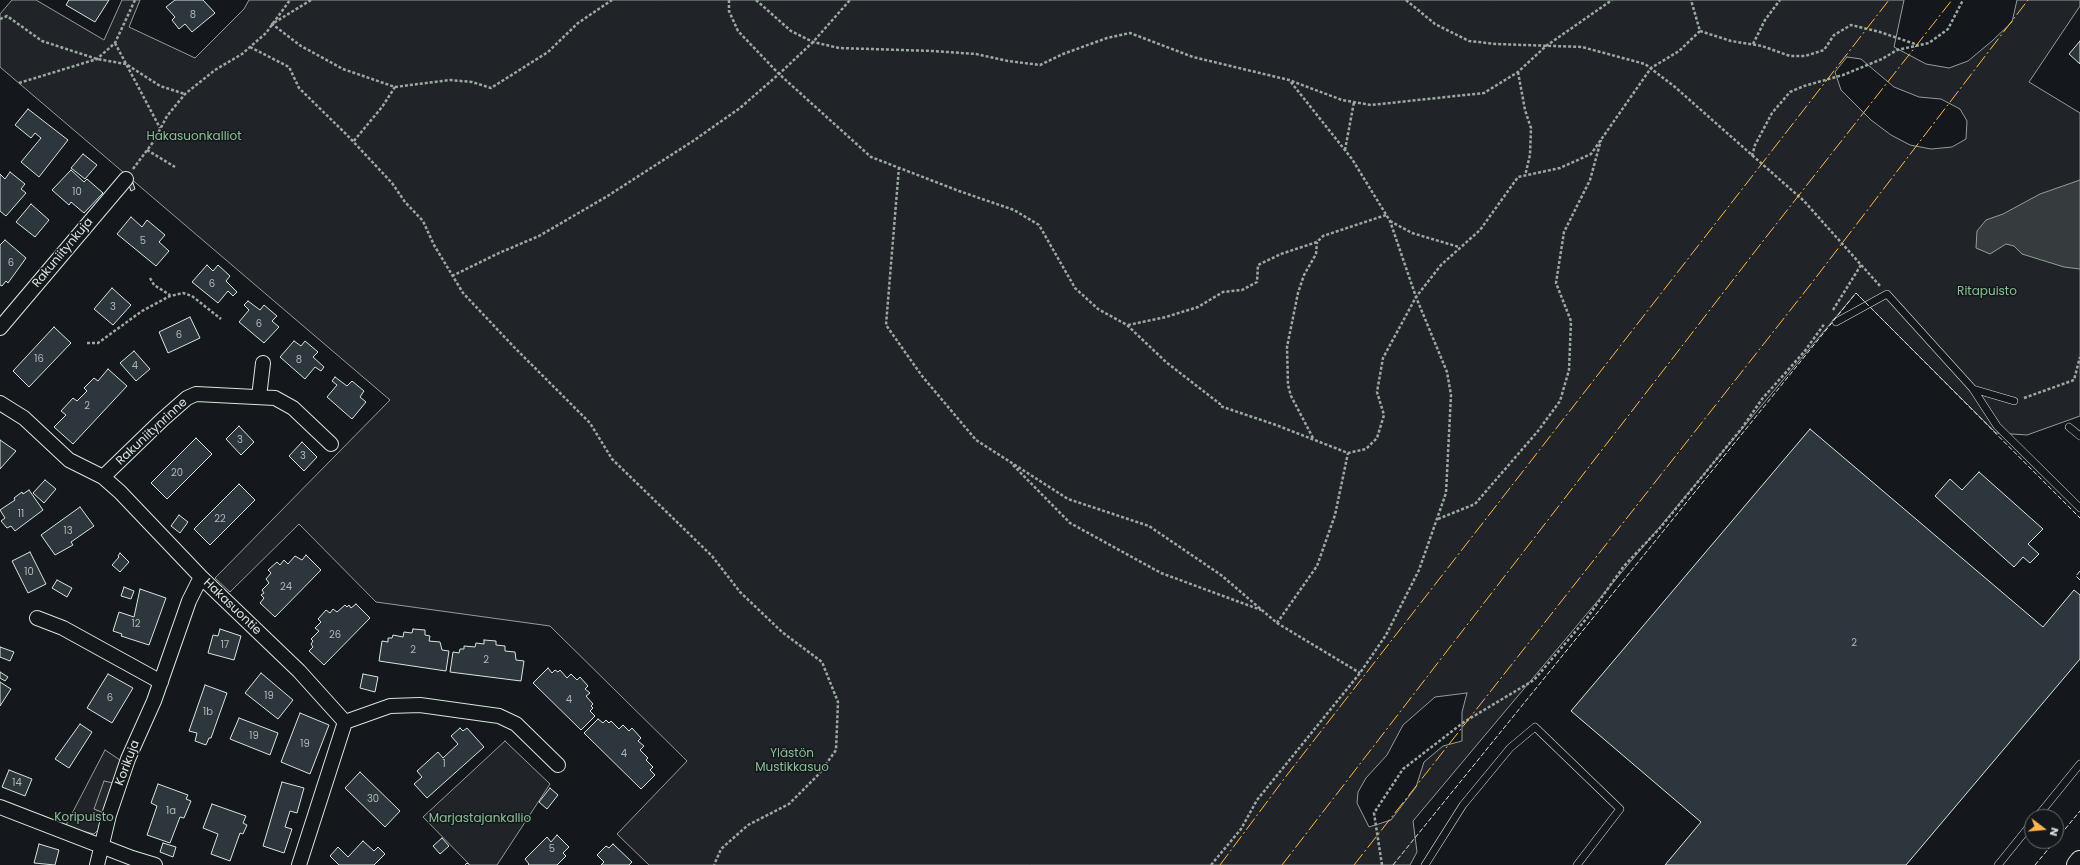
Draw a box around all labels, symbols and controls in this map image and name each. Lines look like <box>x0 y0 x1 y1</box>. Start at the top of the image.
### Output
house number: 8 <box>190 9 196 21</box>
park label: Hakasuonkalliot <box>146 130 242 144</box>
house number: 10 <box>72 186 82 198</box>
street label: Rakuniitynkuja <box>30 215 96 291</box>
house number: 5 <box>140 235 146 247</box>
house number: 6 <box>8 257 14 269</box>
house number: 6 <box>209 278 215 290</box>
park label: Ritapuisto <box>1957 285 2017 299</box>
house number: 3 <box>110 301 116 313</box>
house number: 6 <box>256 318 262 330</box>
house number: 6 <box>176 329 182 341</box>
house number: 16 <box>34 353 44 365</box>
house number: 8 <box>296 354 302 366</box>
house number: 4 <box>132 360 138 372</box>
street label: Rakuniitynrinne <box>113 395 191 469</box>
house number: 2 <box>84 400 90 412</box>
house number: 3 <box>237 434 243 446</box>
house number: 3 <box>300 450 306 462</box>
house number: 20 <box>171 467 183 479</box>
house number: 11 <box>18 508 24 520</box>
house number: 22 <box>214 513 226 525</box>
house number: 13 <box>63 525 73 537</box>
house number: 10 <box>24 566 34 578</box>
street label: Hakasuontie <box>200 576 264 638</box>
house number: 24 <box>280 581 292 593</box>
house number: 12 <box>132 618 140 630</box>
house number: 26 <box>329 629 341 641</box>
house number: 2 <box>1851 637 1857 649</box>
house number: 17 <box>221 639 229 651</box>
house number: 2 <box>410 644 416 656</box>
house number: 2 <box>483 654 489 666</box>
house number: 19 <box>264 690 274 702</box>
house number: 6 <box>107 692 113 704</box>
house number: 4 <box>566 694 572 706</box>
house number: 1b <box>203 706 213 718</box>
house number: 19 <box>249 730 259 742</box>
street label: Korikuja <box>113 738 143 788</box>
house number: 19 <box>300 738 310 750</box>
park label: Ylästön Mustikkasuo <box>755 747 829 775</box>
house number: 4 <box>621 748 627 760</box>
house number: 1 <box>442 758 446 770</box>
house number: 14 <box>12 777 22 789</box>
house number: 30 <box>367 793 379 805</box>
house number: 1a <box>166 805 176 817</box>
north arrow <box>2024 809 2064 849</box>
park label: Koripuisto <box>54 811 114 825</box>
park label: Marjastajankallio <box>429 812 531 826</box>
text: N <box>2046 826 2063 838</box>
house number: 5 <box>549 843 555 855</box>

